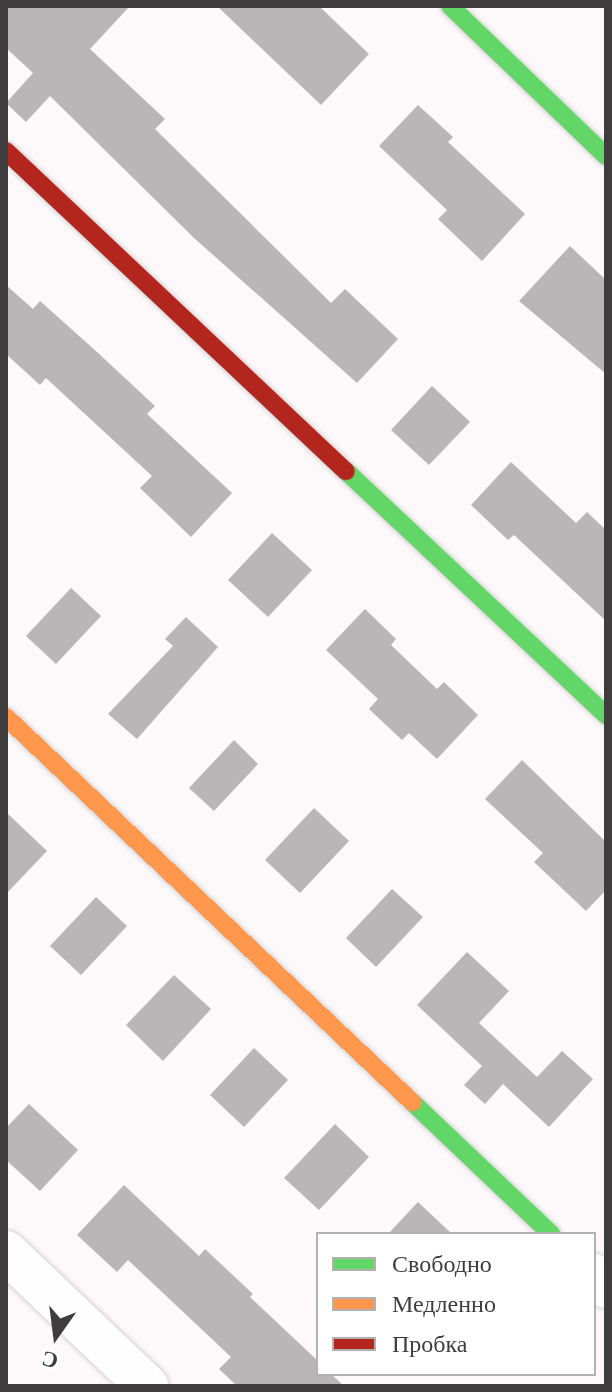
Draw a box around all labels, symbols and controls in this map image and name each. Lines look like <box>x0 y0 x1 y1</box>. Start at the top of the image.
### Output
legend <box>316 1232 596 1376</box>
text: Свободно <box>392 1251 492 1277</box>
text: Медленно <box>392 1291 496 1317</box>
north arrow <box>16 1296 96 1376</box>
text: Пробка <box>392 1331 468 1357</box>
text: С <box>39 1346 61 1374</box>

